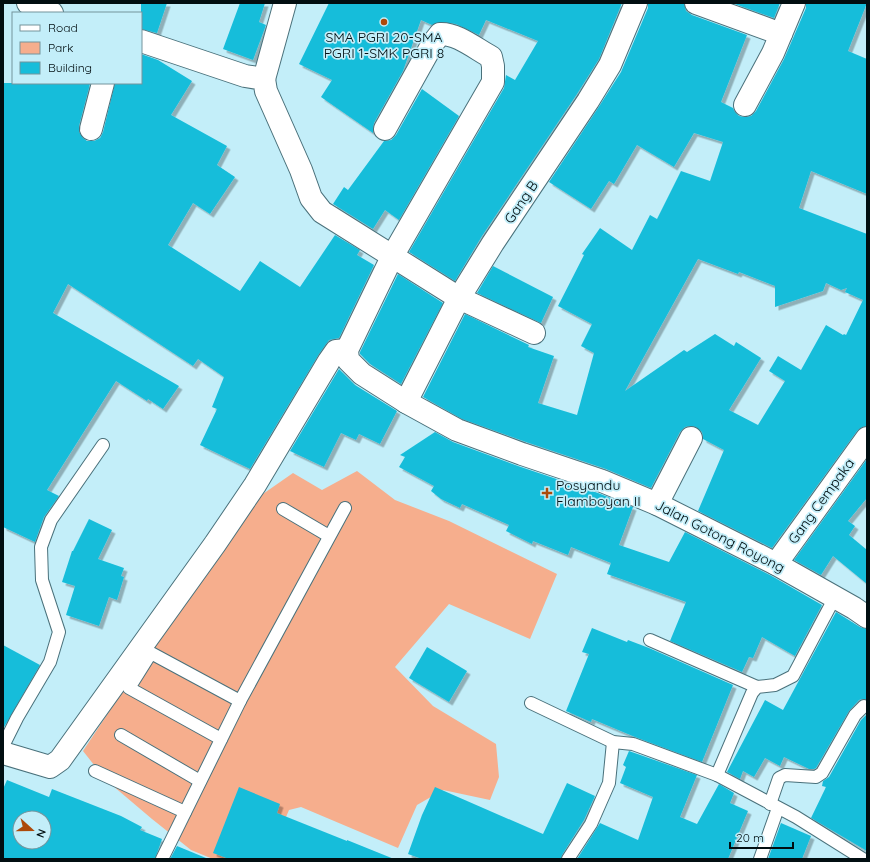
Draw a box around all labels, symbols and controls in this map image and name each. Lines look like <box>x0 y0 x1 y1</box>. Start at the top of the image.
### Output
legend <box>12 12 142 84</box>
marker: SMA PGRI 20-SMA PGRI 1-SMK PGRI 8 <box>379 17 389 27</box>
text: Road <box>48 20 78 35</box>
place label: SMA PGRI 20-SMA PGRI 1-SMK PGRI 8 <box>324 28 444 62</box>
text: Park <box>48 40 73 55</box>
text: Building <box>48 60 92 75</box>
street label: Gang B <box>500 177 542 227</box>
street label: Gang Cempaka <box>784 455 858 547</box>
place label: Posyandu Flamboyan II <box>556 476 641 510</box>
marker: Posyandu Flamboyan II <box>541 487 553 499</box>
street label: Jalan Gotong Royong <box>652 496 788 576</box>
north arrow <box>12 810 52 850</box>
scale bar <box>730 824 793 850</box>
text: N <box>33 827 49 840</box>
text: 20 m <box>736 830 764 845</box>

